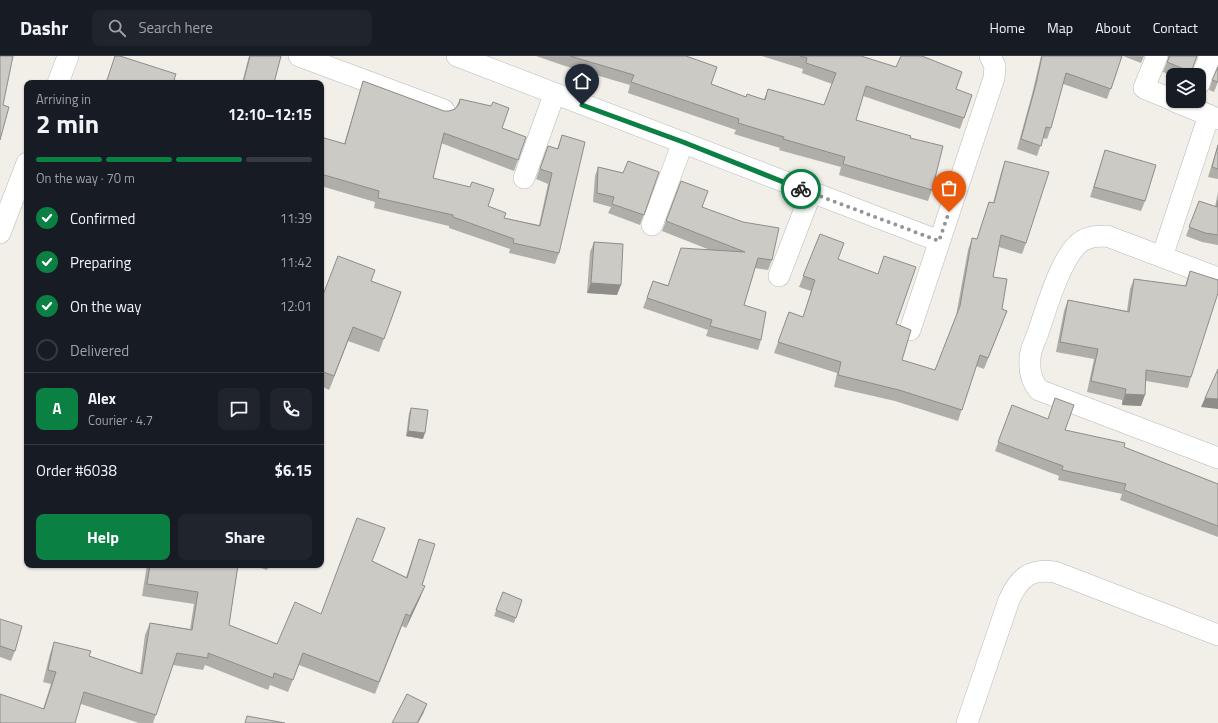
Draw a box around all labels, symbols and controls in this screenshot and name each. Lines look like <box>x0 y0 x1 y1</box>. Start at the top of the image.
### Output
search box <box>92 10 372 46</box>
text: Dashr <box>20 13 68 42</box>
text: Search here <box>138 16 213 39</box>
icon: search <box>106 17 128 39</box>
text: Home <box>990 17 1025 38</box>
text: Map <box>1047 17 1073 38</box>
text: About <box>1095 17 1131 38</box>
text: Contact <box>1153 17 1198 38</box>
pin <box>565 64 599 105</box>
map controls <box>1166 68 1206 108</box>
button: layers <box>1166 68 1206 108</box>
icon: home <box>571 70 593 92</box>
text: Arriving in <box>36 89 91 109</box>
text: 12:10–12:15 <box>228 103 312 126</box>
text: 2 min <box>36 104 99 143</box>
text: On the way · 70 m <box>36 168 135 188</box>
courier <box>781 169 821 209</box>
pin <box>932 171 966 212</box>
icon: bag <box>938 177 960 199</box>
icon: bike <box>790 178 812 200</box>
icon: check <box>36 207 58 229</box>
text: Confirmed <box>70 207 135 230</box>
text: 11:39 <box>280 208 312 228</box>
icon: check <box>36 251 58 273</box>
text: Preparing <box>70 251 131 274</box>
text: 11:42 <box>280 252 312 272</box>
icon: check <box>36 295 58 317</box>
text: On the way <box>70 295 142 318</box>
text: 12:01 <box>280 296 312 316</box>
text: Delivered <box>70 339 129 362</box>
text: Alex <box>88 387 116 410</box>
button: chat <box>218 388 260 430</box>
button: phone <box>270 388 312 430</box>
text: A <box>52 397 62 420</box>
text: Courier · 4.7 <box>88 410 153 430</box>
text: Order #6038 <box>36 459 117 482</box>
text: $6.15 <box>275 459 312 482</box>
button: Help <box>36 514 170 560</box>
button: Share <box>178 514 312 560</box>

